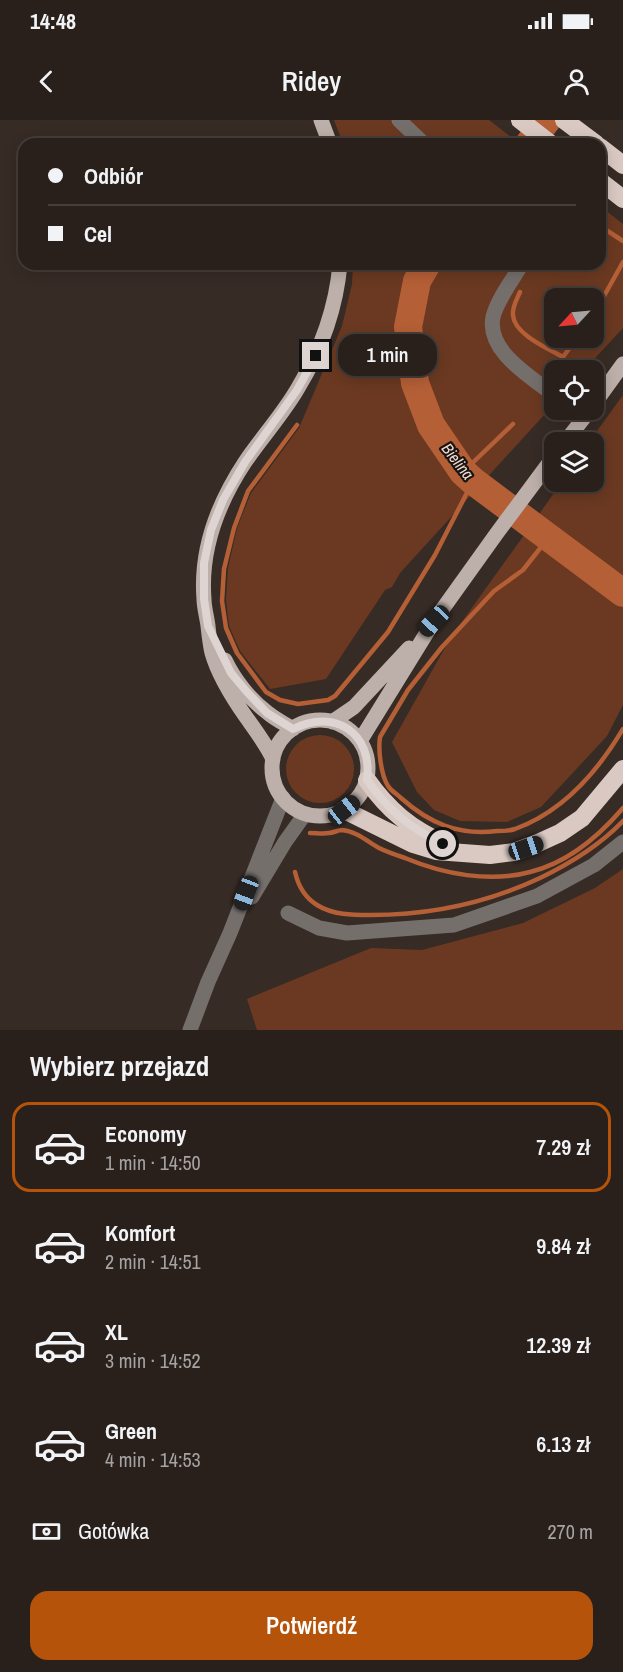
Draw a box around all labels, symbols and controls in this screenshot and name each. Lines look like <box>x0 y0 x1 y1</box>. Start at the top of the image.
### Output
text: 14:48 <box>30 6 76 36</box>
text: Ridey <box>282 63 341 99</box>
icon: back <box>30 65 63 98</box>
icon: person <box>560 65 593 98</box>
text: Odbiór <box>84 161 143 191</box>
text: Cel <box>84 219 112 249</box>
north arrow <box>544 288 604 348</box>
map controls <box>544 288 604 492</box>
callout: 1 min <box>337 335 436 377</box>
text: 1 min <box>366 341 409 368</box>
route end <box>302 342 329 369</box>
button: locate <box>544 360 604 420</box>
button: layers <box>544 432 604 492</box>
water label: Bielina <box>437 438 479 484</box>
car <box>415 602 453 640</box>
car <box>324 792 364 828</box>
route start <box>429 830 456 857</box>
car <box>506 834 546 862</box>
car <box>231 873 261 913</box>
text: Wybierz przejazd <box>30 1048 209 1084</box>
text: Economy <box>105 1119 186 1149</box>
icon: car <box>33 1120 87 1174</box>
text: 7.29 zł <box>536 1132 590 1162</box>
text: 1 min · 14:50 <box>105 1149 201 1176</box>
text: Komfort <box>105 1218 175 1248</box>
icon: car <box>33 1219 87 1273</box>
text: 9.84 zł <box>536 1231 590 1261</box>
text: 2 min · 14:51 <box>105 1248 201 1275</box>
text: XL <box>105 1317 128 1347</box>
icon: car <box>33 1318 87 1372</box>
text: 12.39 zł <box>526 1330 590 1360</box>
text: 3 min · 14:52 <box>105 1347 201 1374</box>
text: Green <box>105 1416 157 1446</box>
icon: car <box>33 1417 87 1471</box>
text: 6.13 zł <box>536 1429 590 1459</box>
text: 4 min · 14:53 <box>105 1446 201 1473</box>
icon: cash <box>30 1515 63 1548</box>
text: Gotówka <box>78 1516 149 1546</box>
text: 270 m <box>547 1518 593 1545</box>
button: Potwierdź <box>30 1591 593 1660</box>

